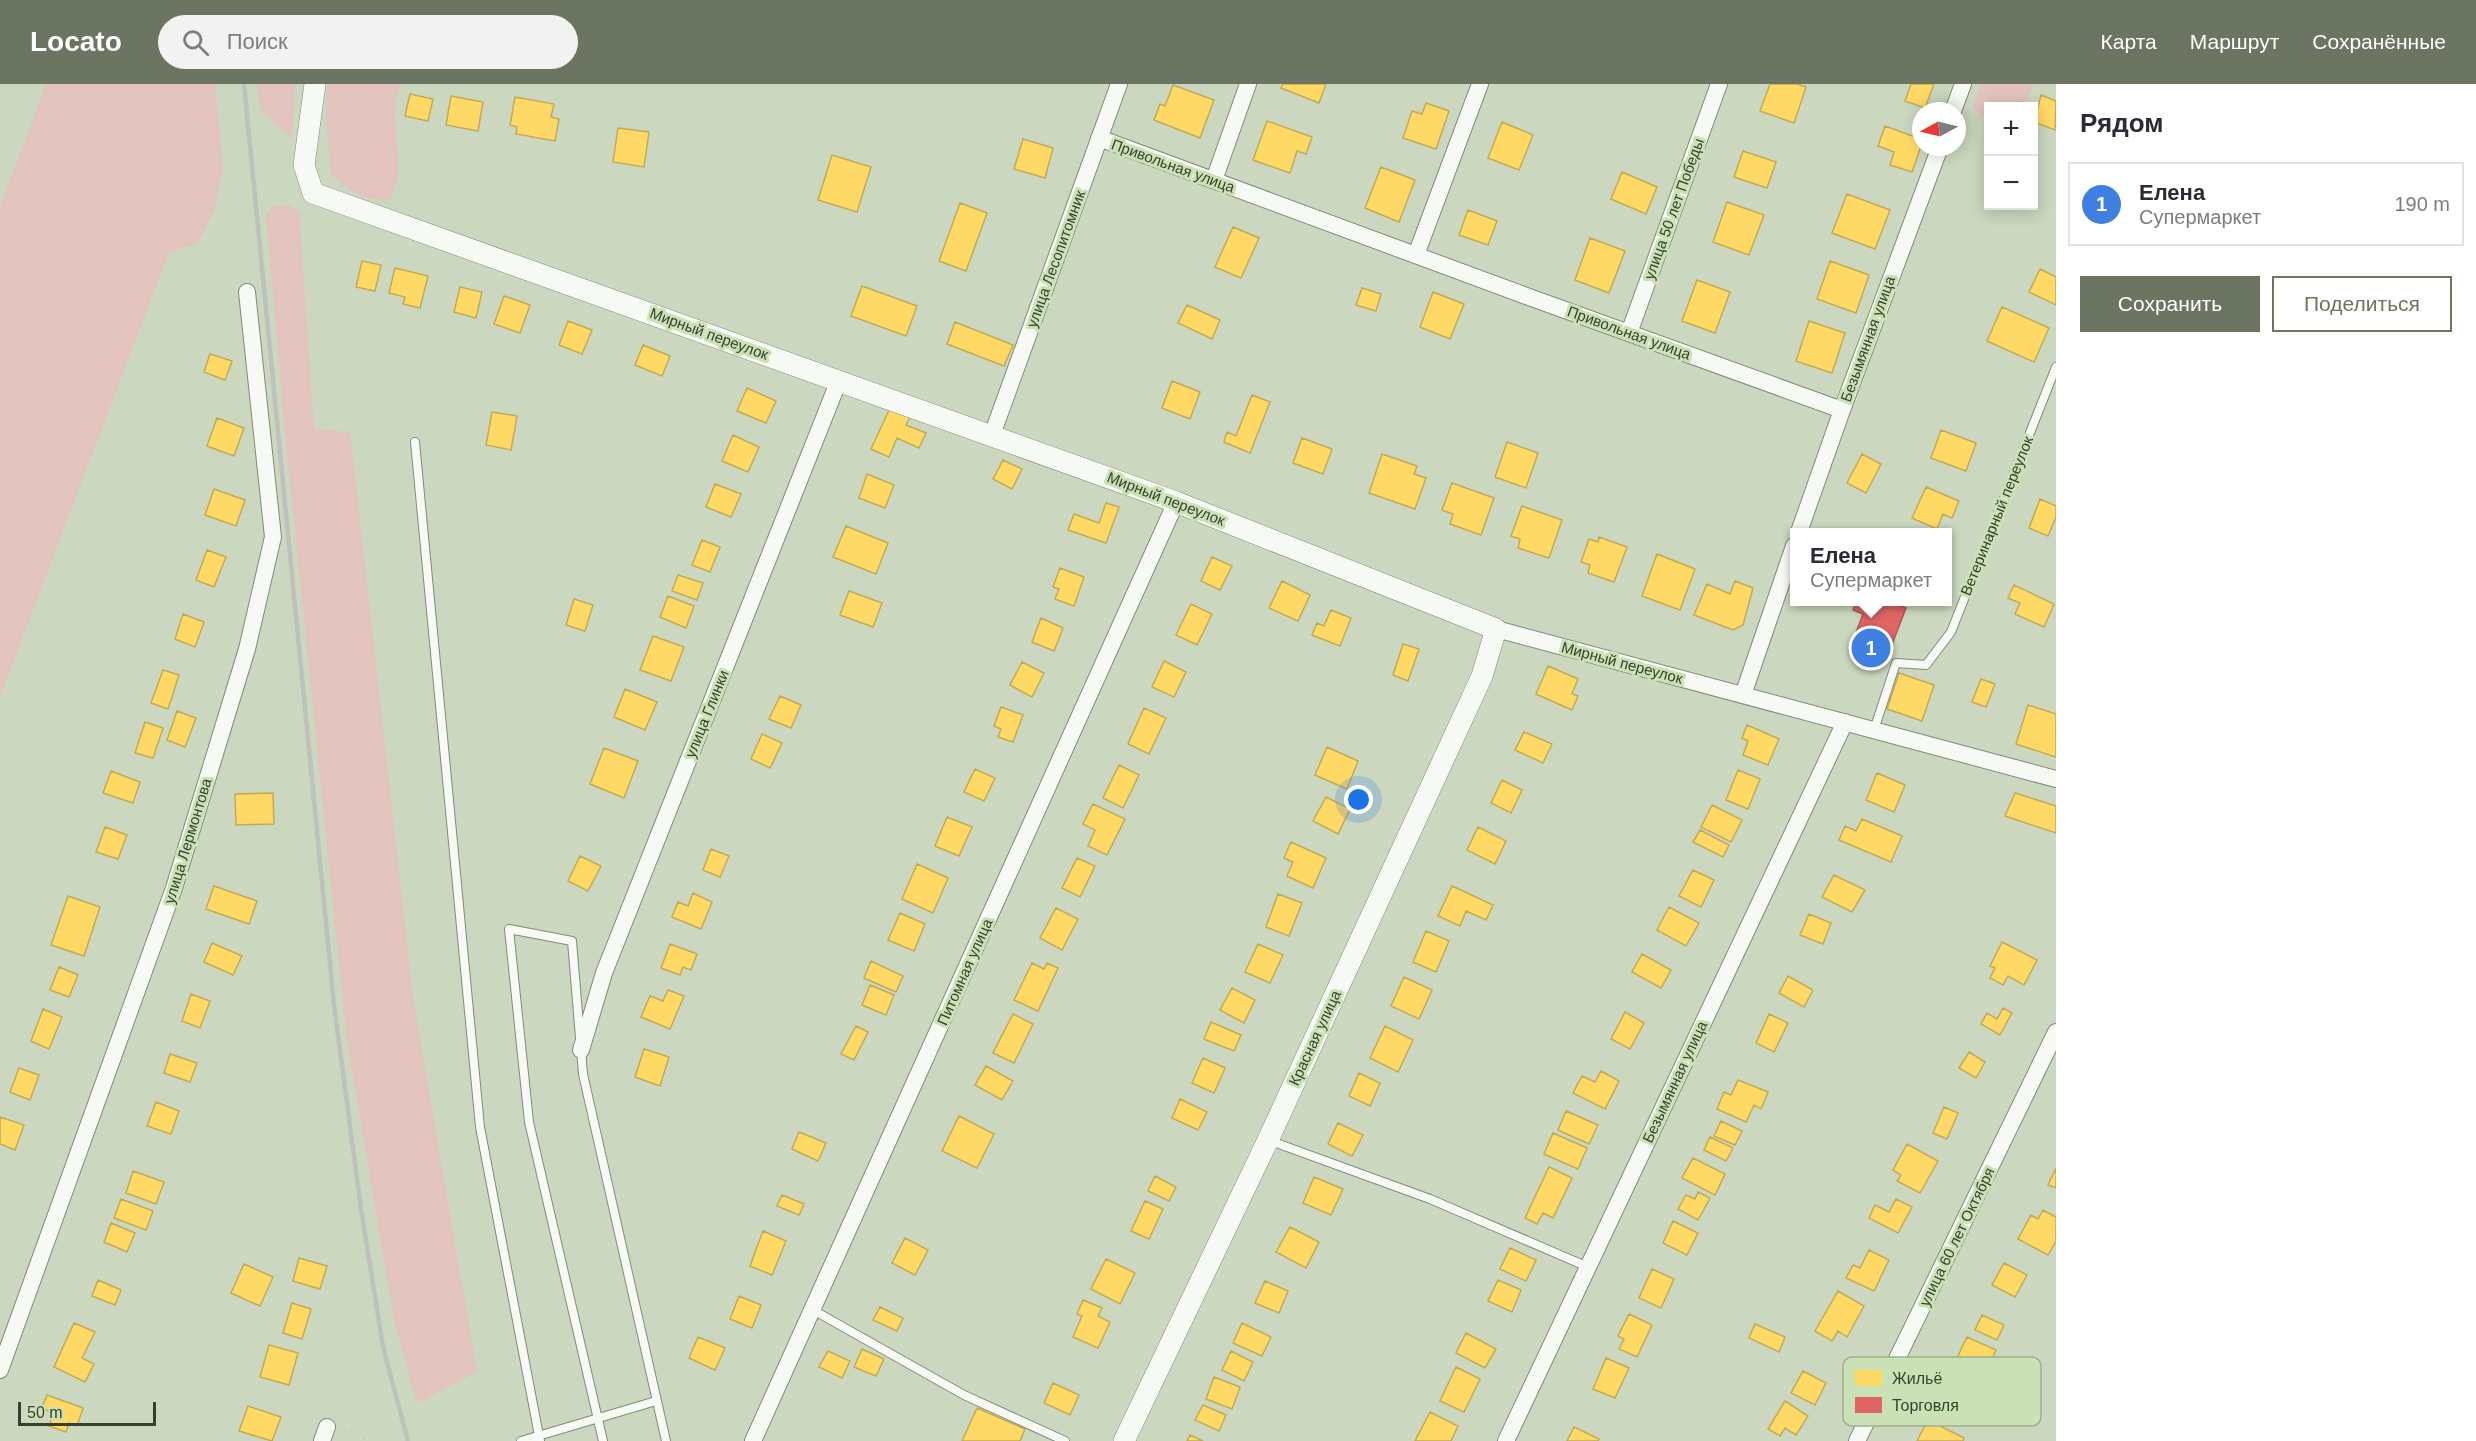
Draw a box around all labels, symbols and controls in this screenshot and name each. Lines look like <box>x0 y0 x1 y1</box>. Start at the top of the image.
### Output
search box <box>158 15 578 69</box>
text: Locato <box>30 26 122 57</box>
icon: search <box>179 26 212 59</box>
text: Поиск <box>227 29 288 54</box>
text: Карта <box>2101 30 2157 53</box>
text: Маршрут <box>2190 30 2279 53</box>
text: Сохранённые <box>2312 30 2446 53</box>
north arrow <box>1912 102 1966 156</box>
map controls <box>1984 102 2038 210</box>
button: + <box>1984 102 2038 156</box>
text: Рядом <box>2080 108 2163 138</box>
street label: Привольная улица <box>1109 135 1238 196</box>
street label: улица 50 лет Победы <box>1640 136 1707 282</box>
button: − <box>1984 156 2038 210</box>
text: Елена <box>2139 180 2205 205</box>
street label: улица Лесопитомник <box>1023 188 1088 330</box>
text: 1 <box>2096 193 2107 215</box>
text: 190 m <box>2394 193 2450 215</box>
text: Супермаркет <box>2139 206 2261 228</box>
street label: Безымянная улица <box>1837 273 1898 404</box>
button: Сохранить <box>2080 276 2260 332</box>
button: Поделиться <box>2272 276 2452 332</box>
street label: Привольная улица <box>1565 302 1694 363</box>
street label: Мирный переулок <box>648 304 771 363</box>
street label: Ветеринарный переулок <box>1957 433 2036 598</box>
street label: Мирный переулок <box>1105 468 1228 529</box>
popup <box>1790 528 1952 606</box>
text: Елена <box>1810 543 1876 568</box>
text: Супермаркет <box>1810 569 1932 591</box>
pin: 1 <box>1852 626 1890 670</box>
street label: Мирный переулок <box>1560 638 1685 687</box>
street label: улица Глинки <box>681 667 732 760</box>
street label: улица Лермонтова <box>160 776 215 906</box>
your location <box>1344 785 1373 814</box>
street label: Питомная улица <box>933 915 996 1028</box>
street label: Красная улица <box>1285 987 1344 1088</box>
street label: Безымянная улица <box>1639 1018 1711 1145</box>
street label: улица 60 лет Октября <box>1916 1165 1998 1309</box>
legend <box>1843 1357 2041 1426</box>
text: Жильё <box>1892 1370 1942 1387</box>
text: Торговля <box>1892 1397 1959 1414</box>
scale bar <box>18 1399 156 1426</box>
text: 50 m <box>27 1404 63 1421</box>

